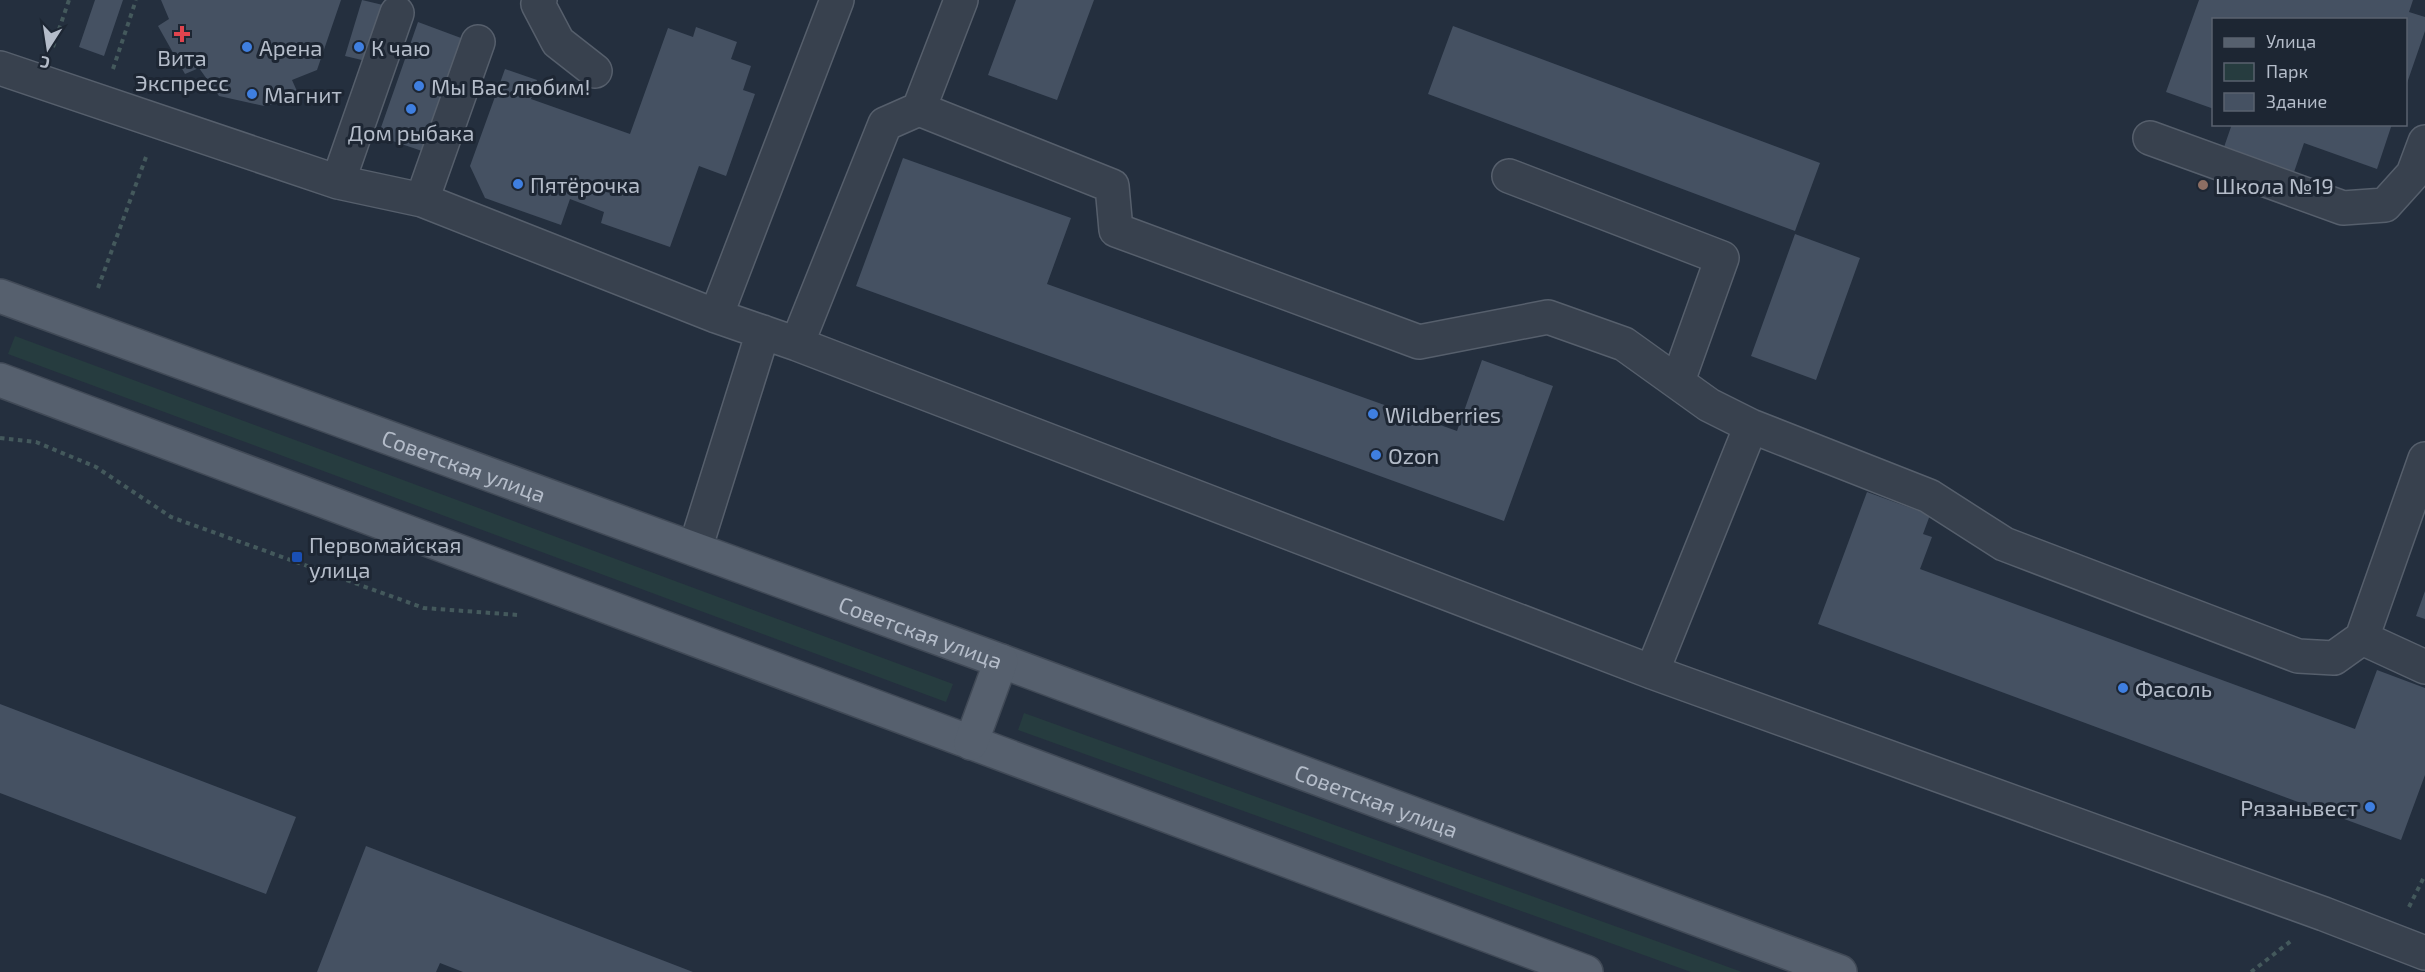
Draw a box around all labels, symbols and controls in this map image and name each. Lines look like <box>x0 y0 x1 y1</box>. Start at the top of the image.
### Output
north arrow <box>18 18 78 78</box>
legend <box>2212 18 2407 126</box>
marker: Вита Экспресс <box>175 27 189 41</box>
text: Улица <box>2266 30 2316 52</box>
place label: Арена <box>259 34 322 60</box>
place label: К чаю <box>371 34 430 60</box>
marker: Арена <box>240 40 254 54</box>
marker: К чаю <box>352 40 366 54</box>
place label: Вита Экспресс <box>135 44 229 95</box>
text: С <box>38 53 51 73</box>
text: Парк <box>2266 60 2308 82</box>
place label: Мы Вас любим! <box>431 73 590 99</box>
marker: Мы Вас любим! <box>412 79 426 93</box>
place label: Магнит <box>264 81 342 107</box>
marker: Магнит <box>245 87 259 101</box>
text: Здание <box>2266 90 2327 112</box>
marker: Дом рыбака <box>404 102 418 116</box>
place label: Дом рыбака <box>348 119 474 145</box>
place label: Пятёрочка <box>530 171 640 197</box>
place label: Школа №19 <box>2215 172 2334 198</box>
marker: Пятёрочка <box>511 177 525 191</box>
marker: Школа №19 <box>2196 178 2210 192</box>
place label: Wildberries <box>1385 401 1501 427</box>
marker: Wildberries <box>1366 407 1380 421</box>
street label: Советская улица <box>379 424 550 507</box>
place label: Ozon <box>1388 442 1439 468</box>
marker: Ozon <box>1369 448 1383 462</box>
place label: Первомайская улица <box>309 531 461 583</box>
marker: Первомайская улица <box>290 550 304 564</box>
street label: Советская улица <box>835 590 1006 673</box>
place label: Фасоль <box>2135 675 2212 701</box>
marker: Фасоль <box>2116 681 2130 695</box>
street label: Советская улица <box>1291 758 1462 842</box>
place label: Рязаньвест <box>2240 794 2358 820</box>
marker: Рязаньвест <box>2363 800 2377 814</box>

